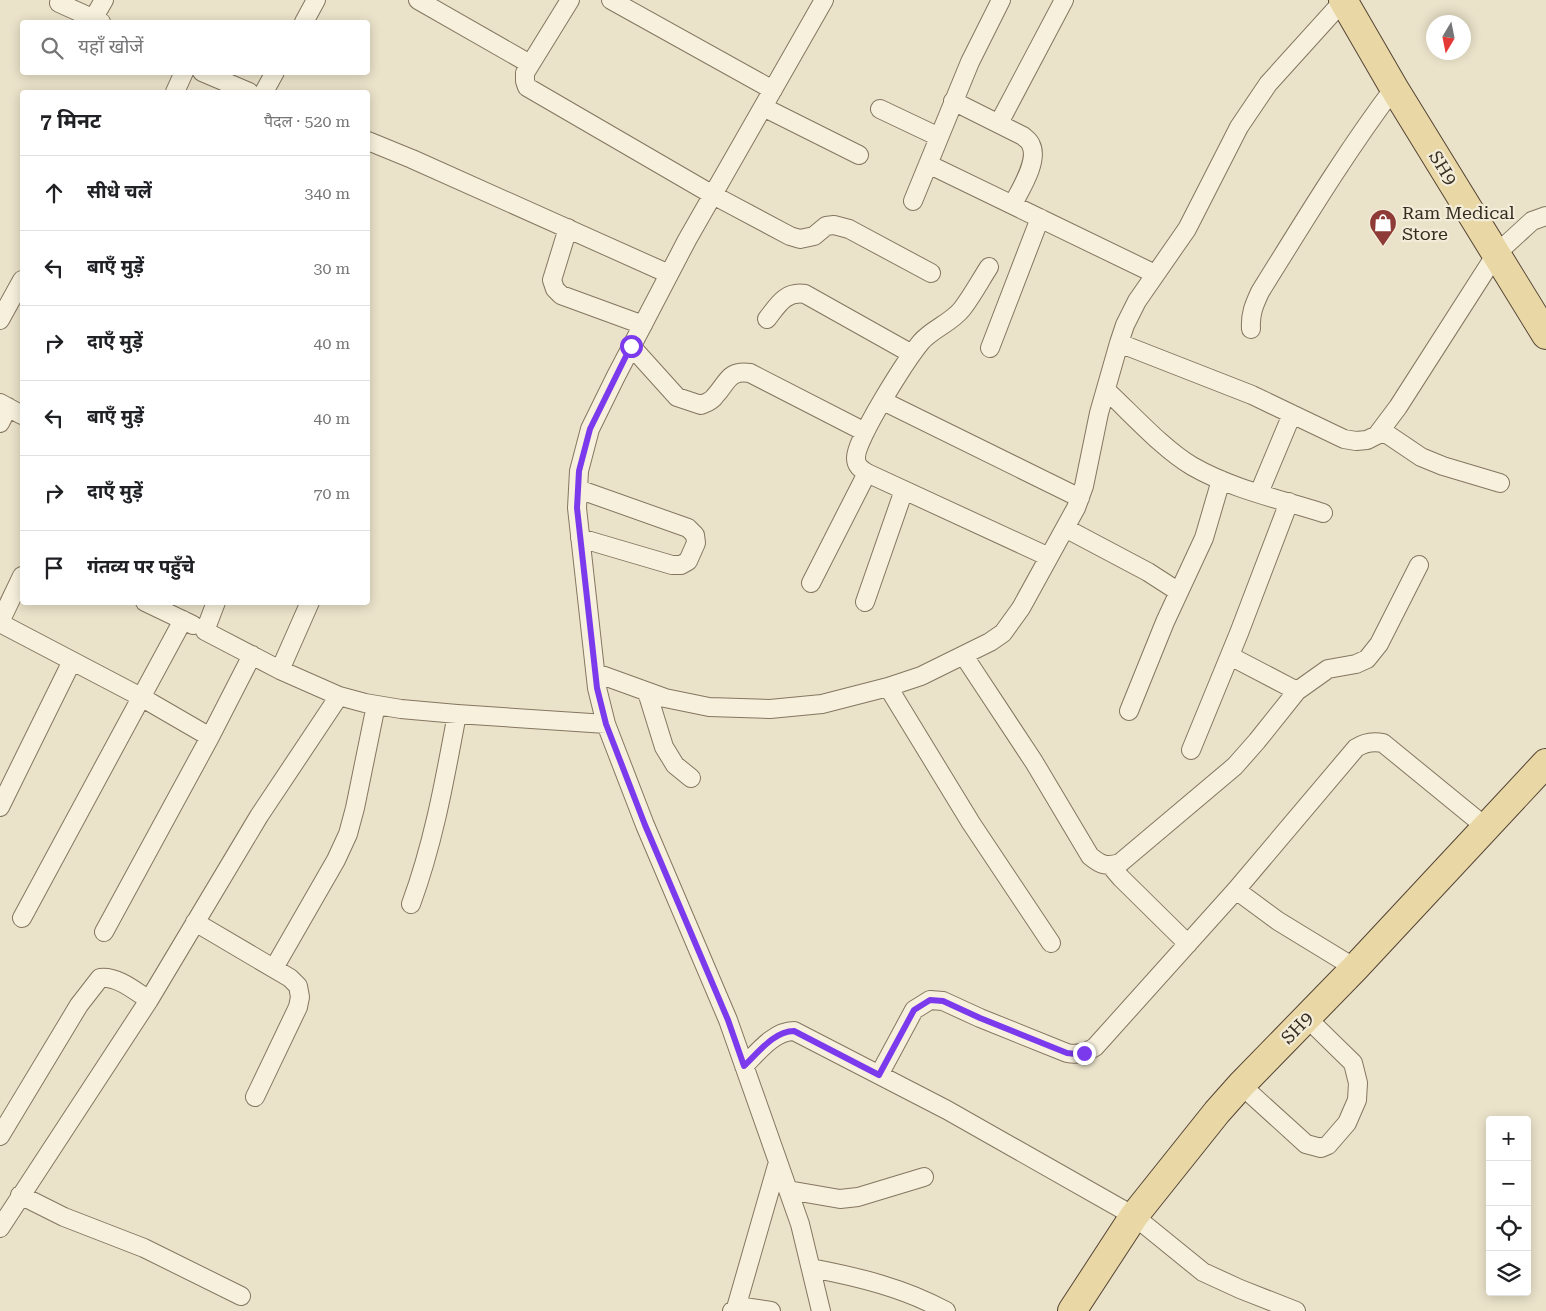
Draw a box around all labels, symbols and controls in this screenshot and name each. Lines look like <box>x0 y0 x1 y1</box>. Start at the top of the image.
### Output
north arrow <box>1426 15 1471 60</box>
search box <box>20 20 370 75</box>
icon: search <box>38 34 66 62</box>
text: यहाँ खोजें <box>78 35 143 58</box>
text: 7 मिनट <box>40 109 101 133</box>
text: पैदल · 520 m <box>264 112 350 131</box>
street label: SH9 <box>1425 147 1462 189</box>
icon: ahead <box>40 179 68 207</box>
text: सीधे चलें <box>87 180 152 203</box>
text: 340 m <box>304 184 350 203</box>
place label: Ram Medical Store <box>1402 202 1515 244</box>
shop icon: Ram Medical Store <box>1368 208 1398 247</box>
icon: left <box>40 254 68 282</box>
text: बाएँ मुड़ें <box>87 255 144 278</box>
text: 30 m <box>313 259 350 278</box>
icon: right <box>40 329 68 357</box>
text: दाएँ मुड़ें <box>87 330 143 353</box>
text: 40 m <box>313 334 350 353</box>
route start <box>620 335 643 358</box>
icon: left <box>40 404 68 432</box>
text: बाएँ मुड़ें <box>87 405 144 428</box>
text: 40 m <box>313 409 350 428</box>
icon: right <box>40 479 68 507</box>
text: दाएँ मुड़ें <box>87 480 143 503</box>
text: 70 m <box>313 484 350 503</box>
icon: arrive <box>40 554 68 582</box>
text: गंतव्य पर पहुँचे <box>87 555 194 578</box>
street label: SH9 <box>1276 1007 1317 1048</box>
route end <box>1073 1042 1096 1065</box>
map controls <box>1486 1116 1531 1296</box>
button: + <box>1486 1116 1531 1161</box>
button: − <box>1486 1161 1531 1206</box>
button: locate <box>1486 1206 1531 1251</box>
button: layers <box>1486 1251 1531 1296</box>

